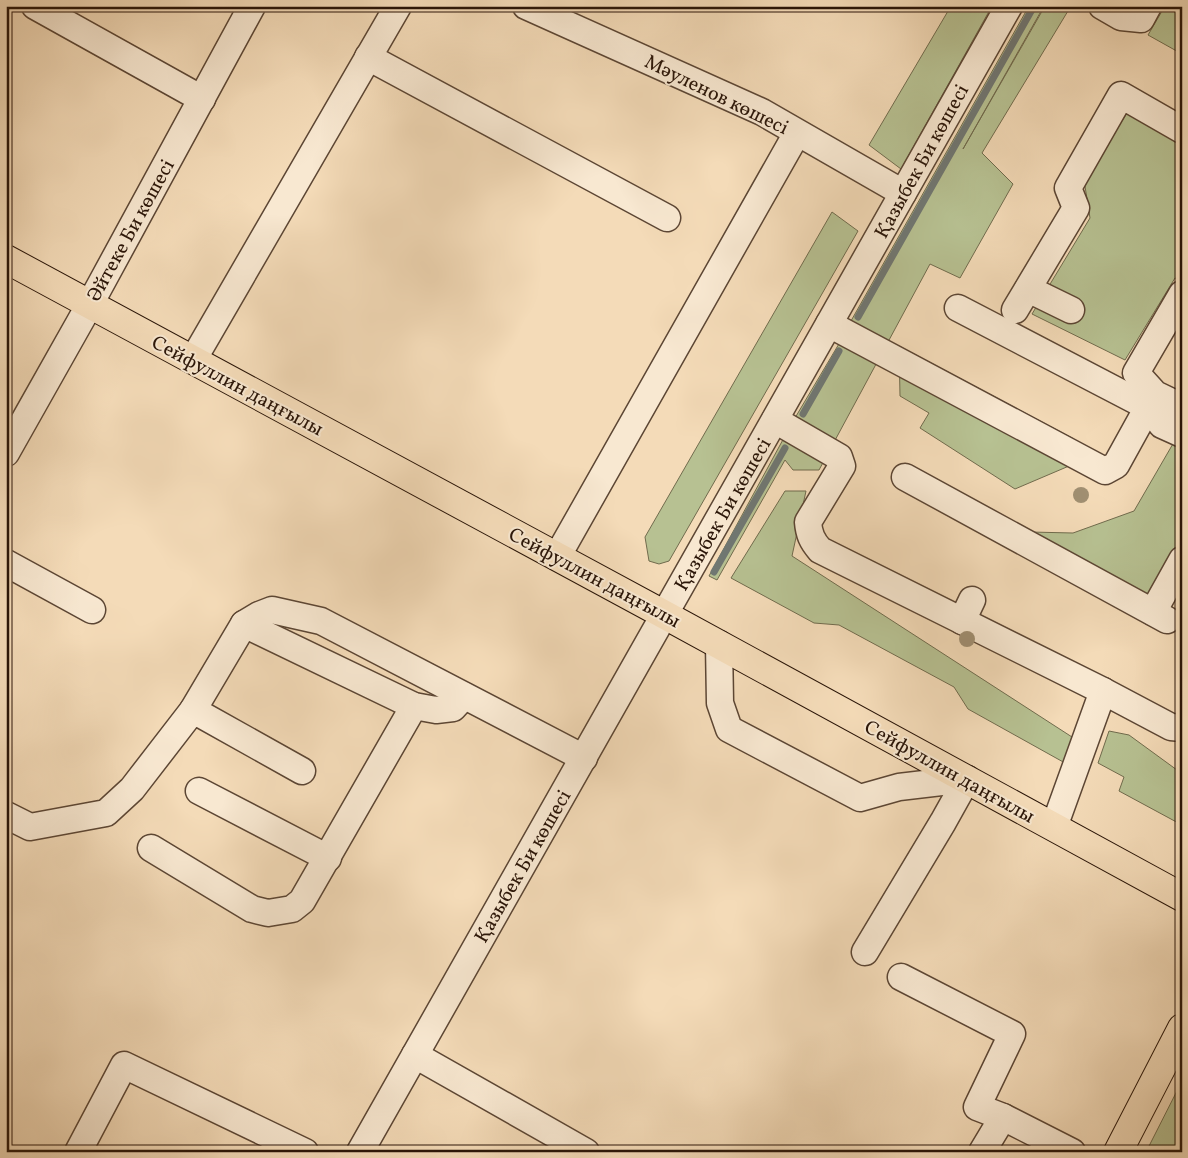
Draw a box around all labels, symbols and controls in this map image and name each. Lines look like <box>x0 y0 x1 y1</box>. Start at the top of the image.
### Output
street label: Мәуленов көшесі <box>639 49 793 143</box>
street label: Қазыбек Би көшесі <box>869 80 977 244</box>
street label: Әйтеке Би көшесі <box>81 155 182 307</box>
street label: Сейфуллин даңғылы <box>146 330 328 444</box>
street label: Қазыбек Би көшесі <box>669 433 779 597</box>
street label: Сейфуллин даңғылы <box>503 522 685 636</box>
street label: Сейфуллин даңғылы <box>859 714 1039 831</box>
street label: Қазыбек Би көшесі <box>469 785 579 949</box>

